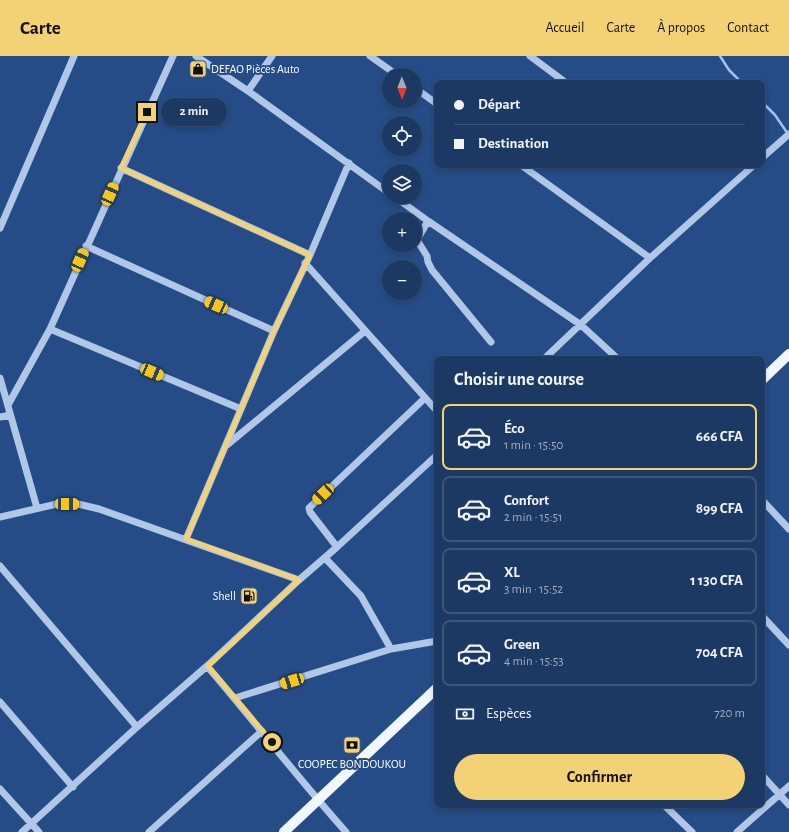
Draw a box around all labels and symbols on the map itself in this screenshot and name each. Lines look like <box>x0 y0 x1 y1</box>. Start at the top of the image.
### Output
shop icon: DEFAO Pièces Auto <box>188 59 208 79</box>
place label: DEFAO Pièces Auto <box>211 63 300 75</box>
north arrow <box>382 68 422 108</box>
callout: 2 min <box>161 98 227 126</box>
route end <box>138 103 156 121</box>
car <box>100 181 120 207</box>
car <box>70 247 90 273</box>
car <box>203 295 229 315</box>
car <box>139 362 165 382</box>
car <box>310 481 336 507</box>
car <box>55 498 79 510</box>
fuel station icon: Shell <box>239 586 259 606</box>
place label: Shell <box>213 590 236 602</box>
car <box>279 672 305 690</box>
route start <box>263 733 281 751</box>
bank icon: COOPEC BONDOUKOU <box>342 735 362 755</box>
place label: COOPEC BONDOUKOU <box>298 758 406 770</box>

